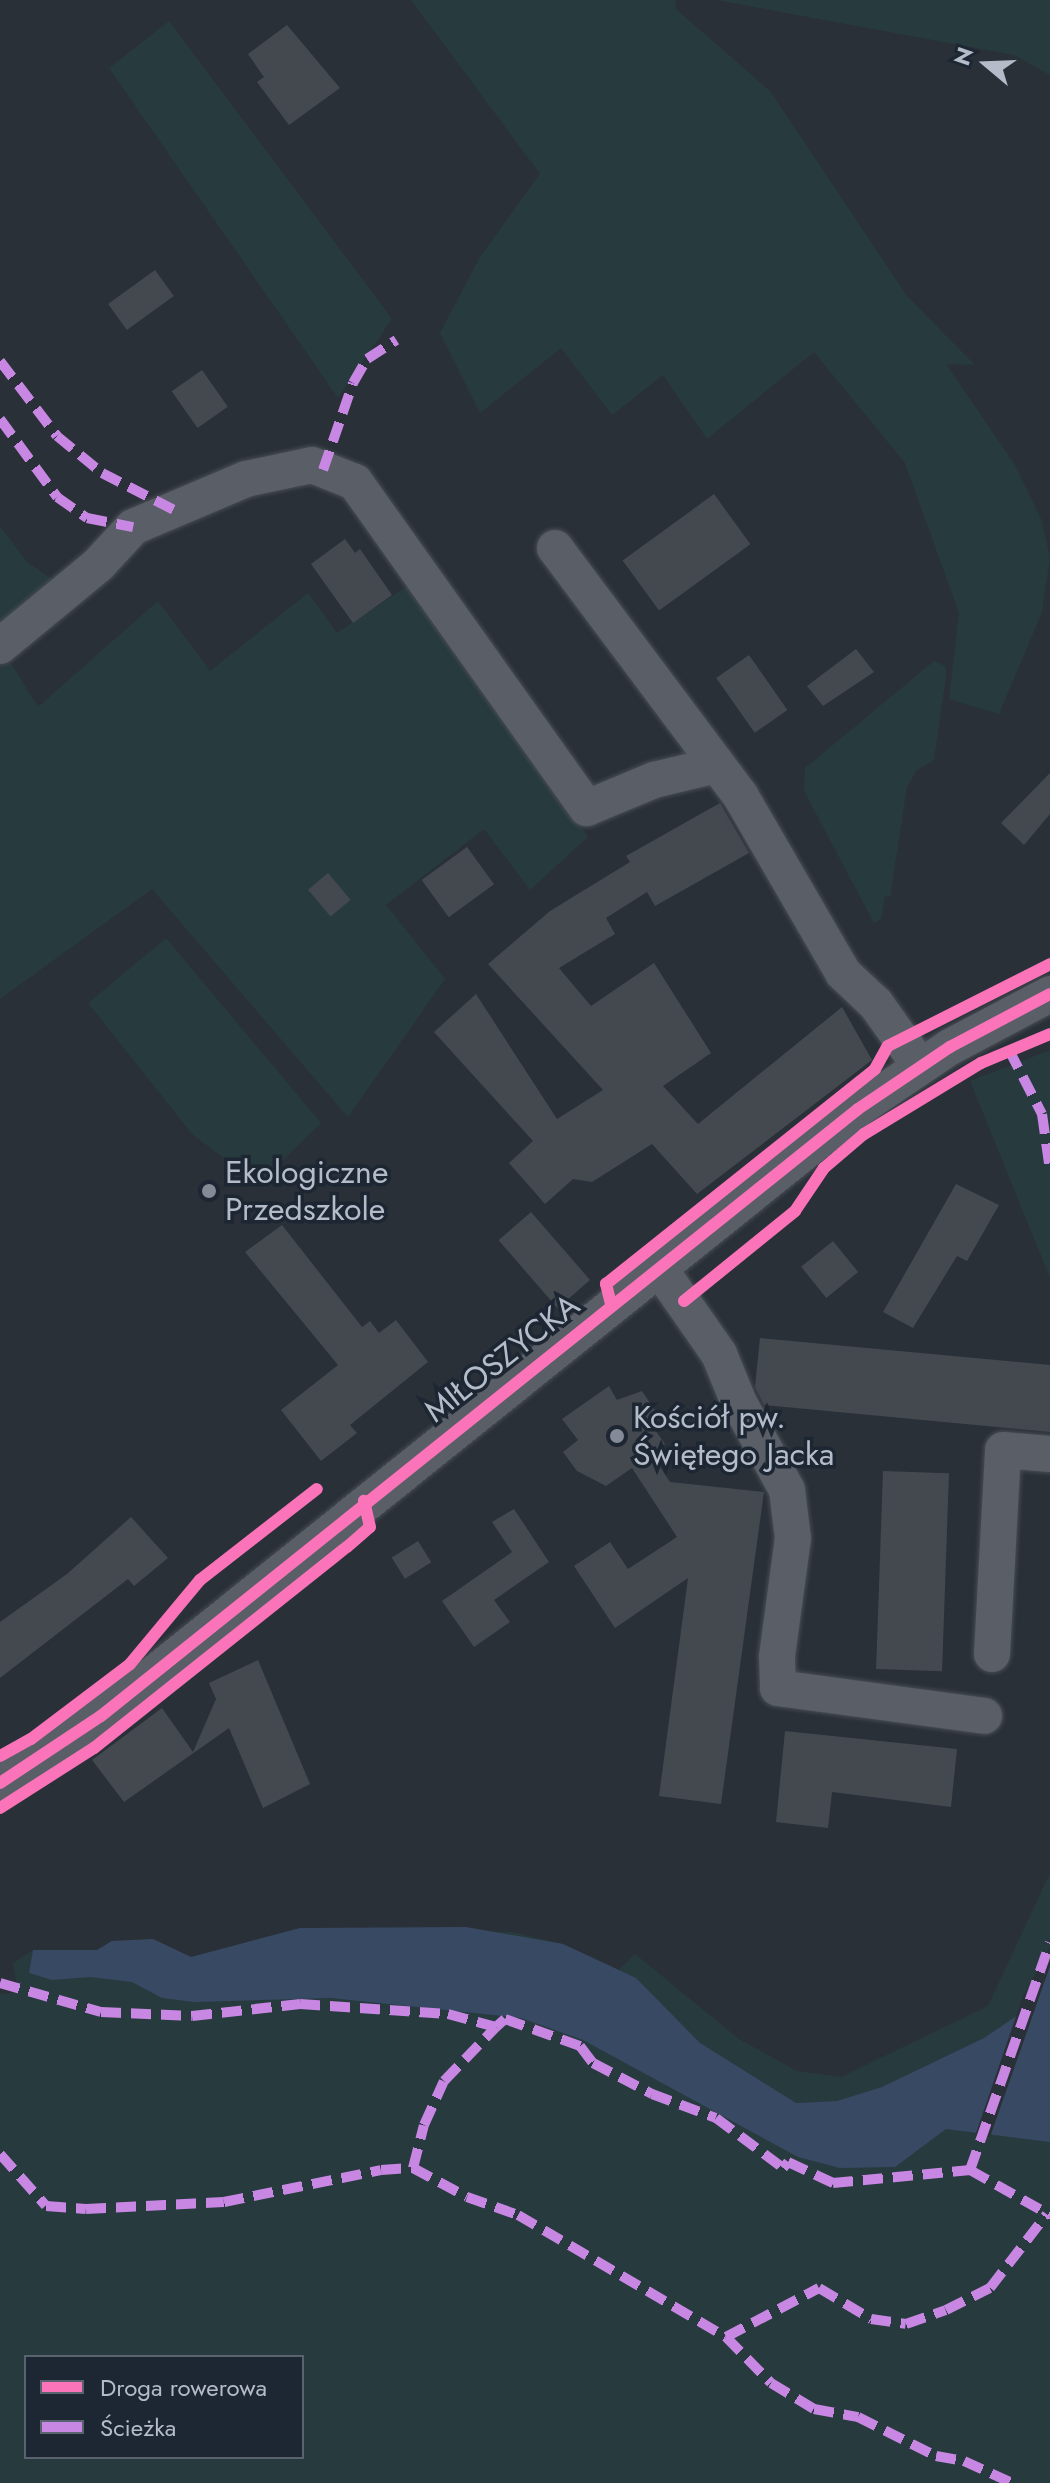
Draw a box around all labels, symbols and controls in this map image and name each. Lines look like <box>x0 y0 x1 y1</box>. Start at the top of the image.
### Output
north arrow <box>946 24 1026 104</box>
text: N <box>945 43 981 70</box>
place label: Ekologiczne Przedszkole <box>225 1154 388 1229</box>
marker: Ekologiczne Przedszkole <box>200 1182 218 1200</box>
street label: MIŁOSZYCKA <box>417 1286 587 1430</box>
place label: Kościół pw. Świętego Jacka <box>633 1399 834 1474</box>
marker: Kościół pw. Świętego Jacka <box>608 1427 626 1445</box>
legend <box>24 2355 304 2459</box>
text: Droga rowerowa <box>100 2370 267 2405</box>
text: Ścieżka <box>100 2410 176 2445</box>

